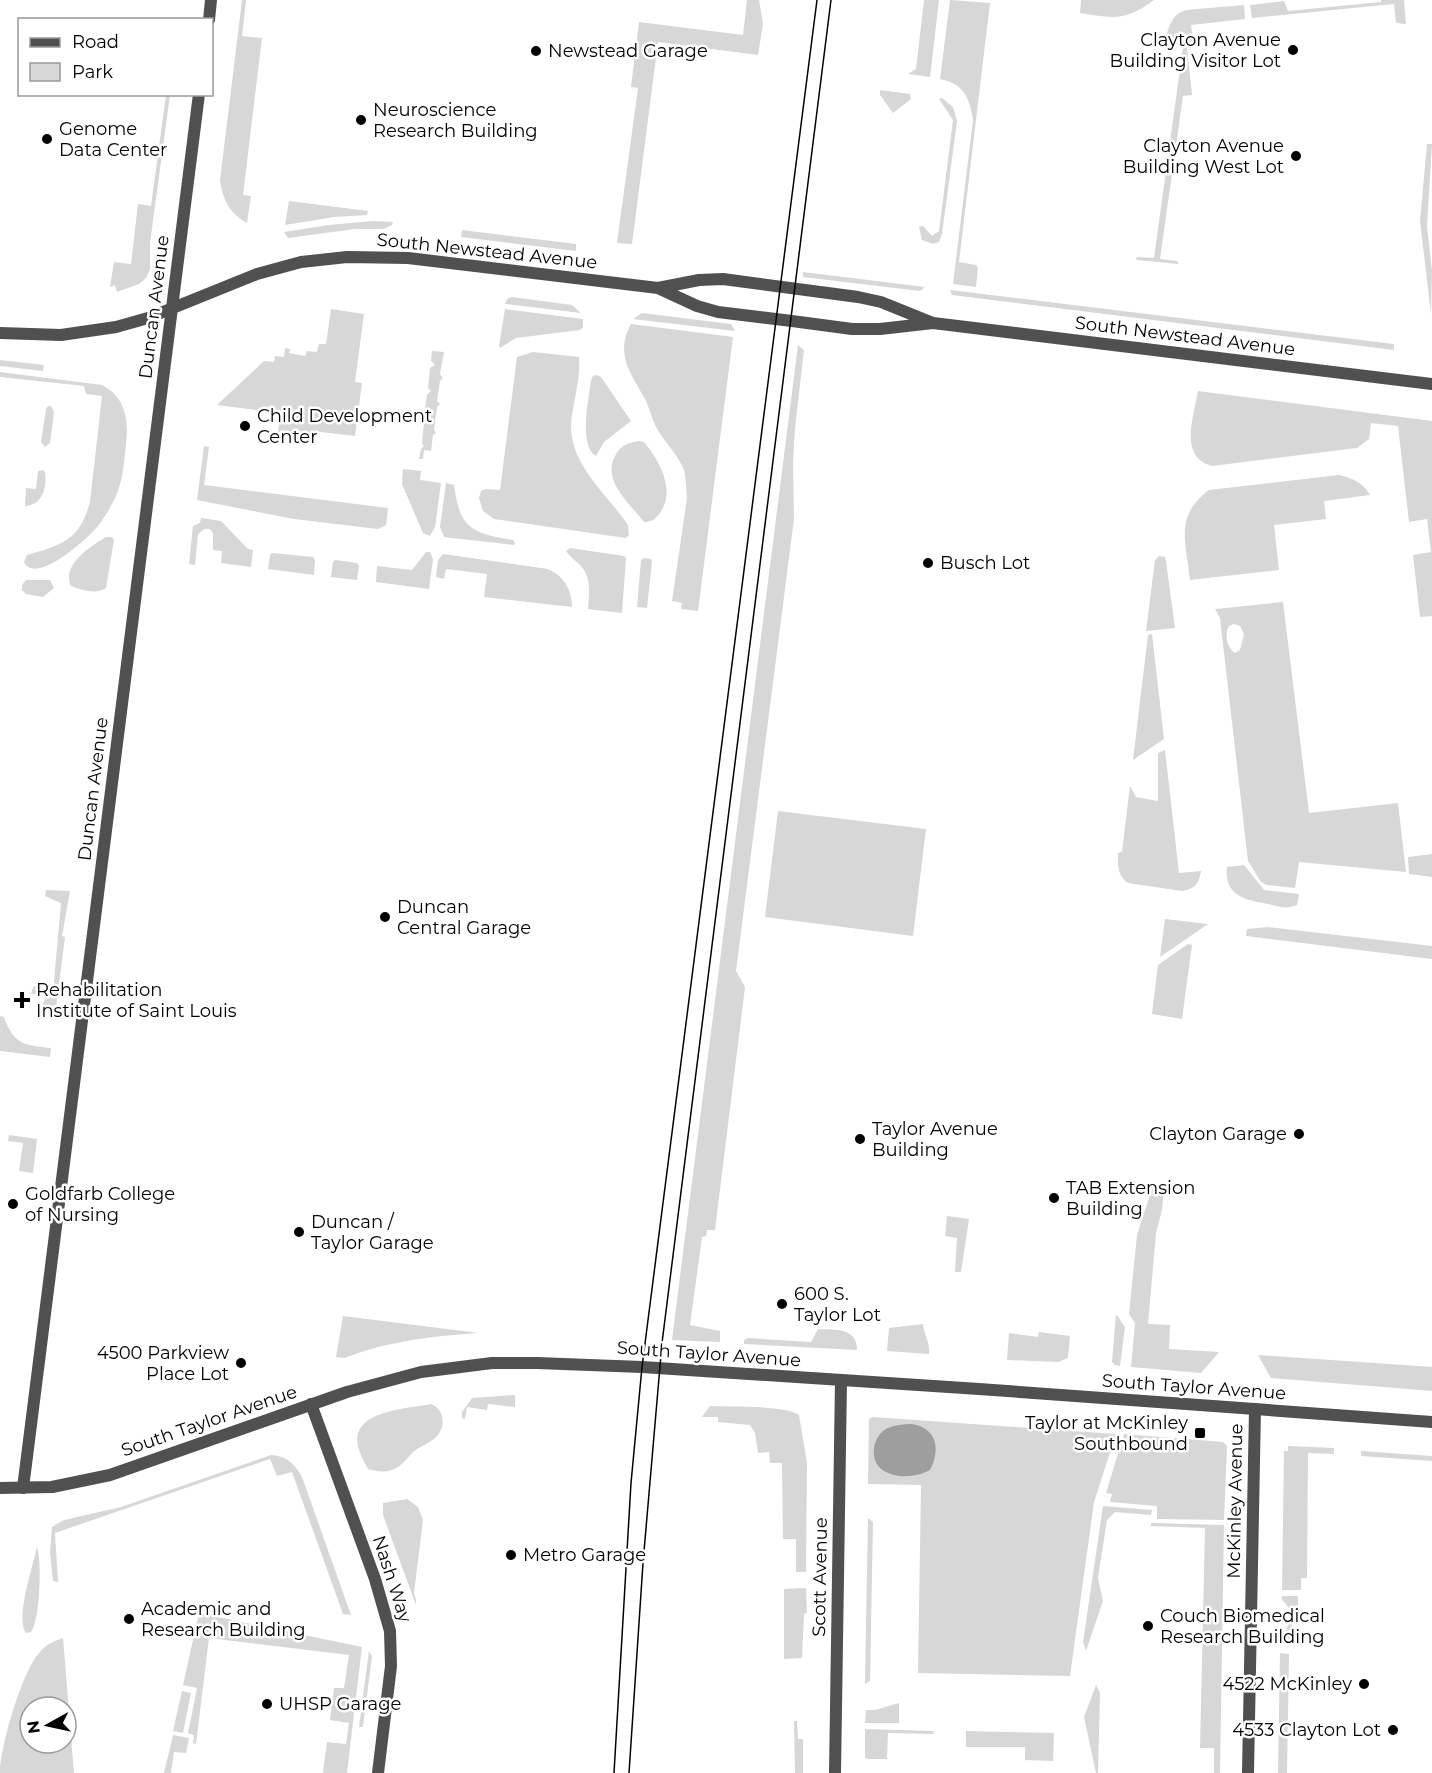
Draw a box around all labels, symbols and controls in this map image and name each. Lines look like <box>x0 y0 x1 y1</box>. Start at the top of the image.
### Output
legend <box>18 18 213 96</box>
place label: Clayton Avenue Building Visitor Lot <box>1110 29 1281 72</box>
text: Road <box>72 31 119 53</box>
place label: Newstead Garage <box>548 40 708 62</box>
marker: Clayton Avenue Building Visitor Lot <box>1286 43 1300 57</box>
marker: Newstead Garage <box>529 44 543 58</box>
text: Park <box>72 61 113 83</box>
place label: Neuroscience Research Building <box>373 99 538 142</box>
marker: Neuroscience Research Building <box>354 113 368 127</box>
place label: Genome Data Center <box>59 118 167 161</box>
marker: Genome Data Center <box>40 132 54 146</box>
place label: Clayton Avenue Building West Lot <box>1123 135 1284 178</box>
marker: Clayton Avenue Building West Lot <box>1289 149 1303 163</box>
street label: South Newstead Avenue <box>376 228 598 274</box>
street label: Duncan Avenue <box>134 234 174 380</box>
street label: South Newstead Avenue <box>1074 312 1296 360</box>
place label: Child Development Center <box>257 405 432 448</box>
marker: Child Development Center <box>238 419 252 433</box>
place label: Busch Lot <box>940 552 1030 574</box>
marker: Busch Lot <box>921 556 935 570</box>
street label: Duncan Avenue <box>73 716 113 862</box>
place label: Duncan Central Garage <box>397 896 531 939</box>
marker: Duncan Central Garage <box>378 910 392 924</box>
place label: Rehabilitation Institute of Saint Louis <box>36 979 237 1022</box>
marker: Rehabilitation Institute of Saint Louis <box>13 991 31 1009</box>
place label: Taylor Avenue Building <box>872 1118 998 1161</box>
place label: Clayton Garage <box>1149 1123 1287 1145</box>
marker: Clayton Garage <box>1292 1127 1306 1141</box>
marker: Taylor Avenue Building <box>853 1132 867 1146</box>
place label: TAB Extension Building <box>1066 1177 1195 1220</box>
place label: Goldfarb College of Nursing <box>25 1183 175 1226</box>
marker: TAB Extension Building <box>1047 1191 1061 1205</box>
marker: Goldfarb College of Nursing <box>6 1197 20 1211</box>
place label: Duncan / Taylor Garage <box>311 1211 434 1254</box>
marker: Duncan / Taylor Garage <box>292 1225 306 1239</box>
place label: 600 S. Taylor Lot <box>794 1283 881 1326</box>
marker: 600 S. Taylor Lot <box>775 1297 789 1311</box>
street label: South Taylor Avenue <box>616 1337 802 1371</box>
place label: 4500 Parkview Place Lot <box>97 1342 229 1385</box>
marker: 4500 Parkview Place Lot <box>234 1356 248 1370</box>
street label: South Taylor Avenue <box>1101 1370 1287 1404</box>
street label: South Taylor Avenue <box>118 1381 300 1461</box>
place label: Taylor at McKinley Southbound <box>1025 1412 1188 1455</box>
street label: McKinley Avenue <box>1223 1423 1247 1579</box>
marker: Taylor at McKinley Southbound <box>1193 1426 1207 1440</box>
street label: Scott Avenue <box>808 1517 832 1637</box>
street label: Nash Way <box>368 1533 416 1625</box>
place label: Metro Garage <box>523 1544 646 1566</box>
marker: Metro Garage <box>504 1548 518 1562</box>
place label: Academic and Research Building <box>141 1598 306 1641</box>
place label: Couch Biomedical Research Building <box>1160 1605 1325 1648</box>
marker: Academic and Research Building <box>122 1612 136 1626</box>
marker: Couch Biomedical Research Building <box>1141 1619 1155 1633</box>
place label: 4522 McKinley <box>1222 1673 1352 1695</box>
marker: 4522 McKinley <box>1357 1677 1371 1691</box>
place label: UHSP Garage <box>279 1693 402 1715</box>
north arrow <box>18 1695 78 1755</box>
marker: UHSP Garage <box>260 1697 274 1711</box>
text: N <box>23 1719 44 1735</box>
place label: 4533 Clayton Lot <box>1232 1719 1381 1741</box>
marker: 4533 Clayton Lot <box>1386 1723 1400 1737</box>

